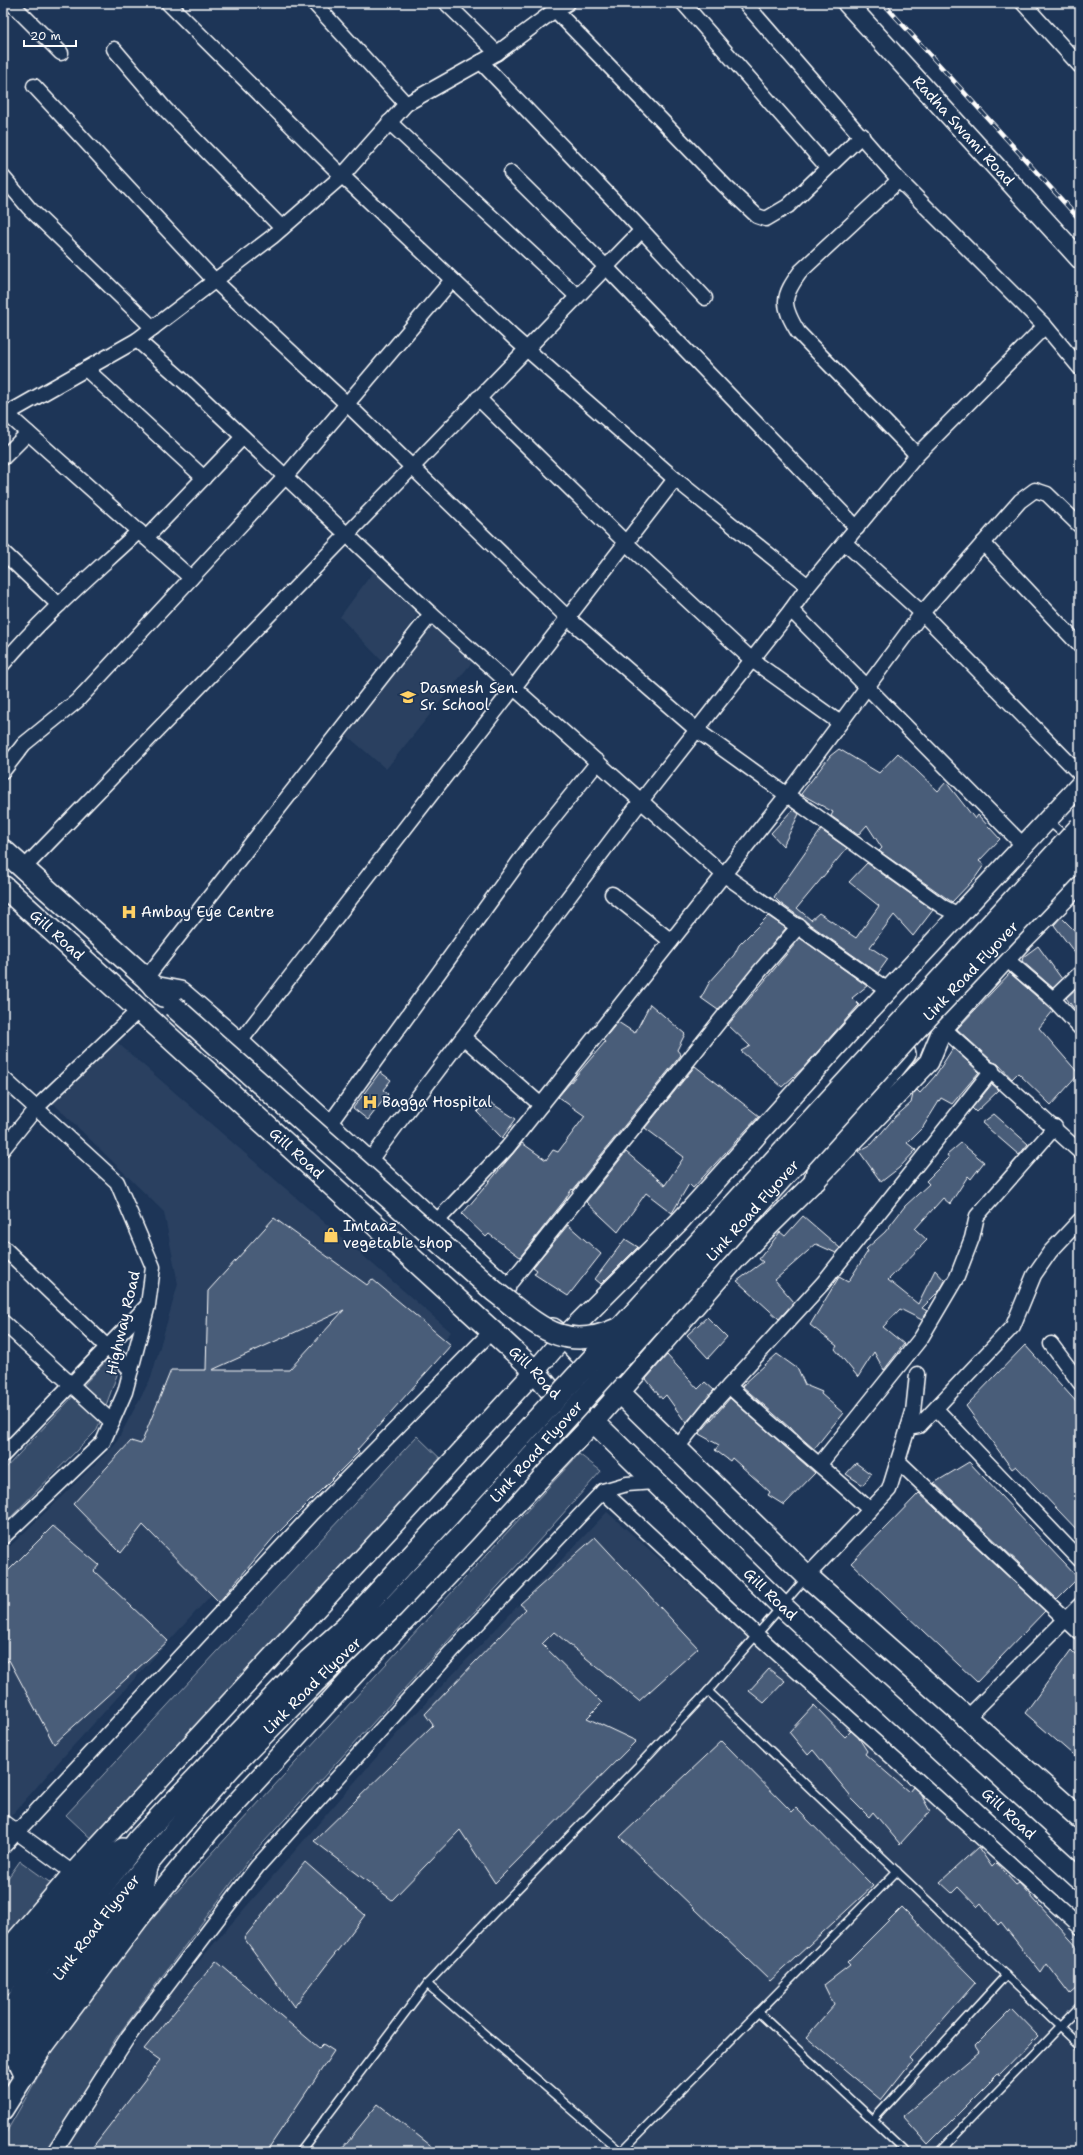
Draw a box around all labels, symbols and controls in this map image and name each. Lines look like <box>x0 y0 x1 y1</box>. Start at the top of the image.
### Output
scale bar <box>24 22 76 48</box>
text: 20 m <box>30 28 61 44</box>
street label: Radha Swami Road <box>908 72 1019 191</box>
place label: Dasmesh Sen. Sr. School <box>420 678 518 715</box>
school or university icon: Dasmesh Sen. Sr. School <box>399 688 417 706</box>
place label: Ambay Eye Centre <box>141 902 275 922</box>
hospital icon: Ambay Eye Centre <box>120 903 138 921</box>
street label: Gill Road <box>25 905 89 966</box>
street label: Link Road Flyover <box>919 917 1023 1025</box>
place label: Bagga Hospital <box>382 1092 492 1112</box>
hospital icon: Bagga Hospital <box>361 1093 379 1111</box>
street label: Gill Road <box>265 1123 329 1184</box>
street label: Link Road Flyover <box>702 1155 804 1266</box>
place label: Imtaaz vegetable shop <box>343 1216 453 1253</box>
shop icon: Imtaaz vegetable shop <box>322 1226 340 1244</box>
street label: Highway Road <box>101 1268 145 1377</box>
street label: Gill Road <box>504 1341 565 1405</box>
street label: Link Road Flyover <box>485 1396 587 1507</box>
street label: Gill Road <box>739 1564 802 1625</box>
street label: Link Road Flyover <box>259 1633 366 1739</box>
street label: Gill Road <box>977 1784 1041 1844</box>
street label: Link Road Flyover <box>48 1870 145 1985</box>

